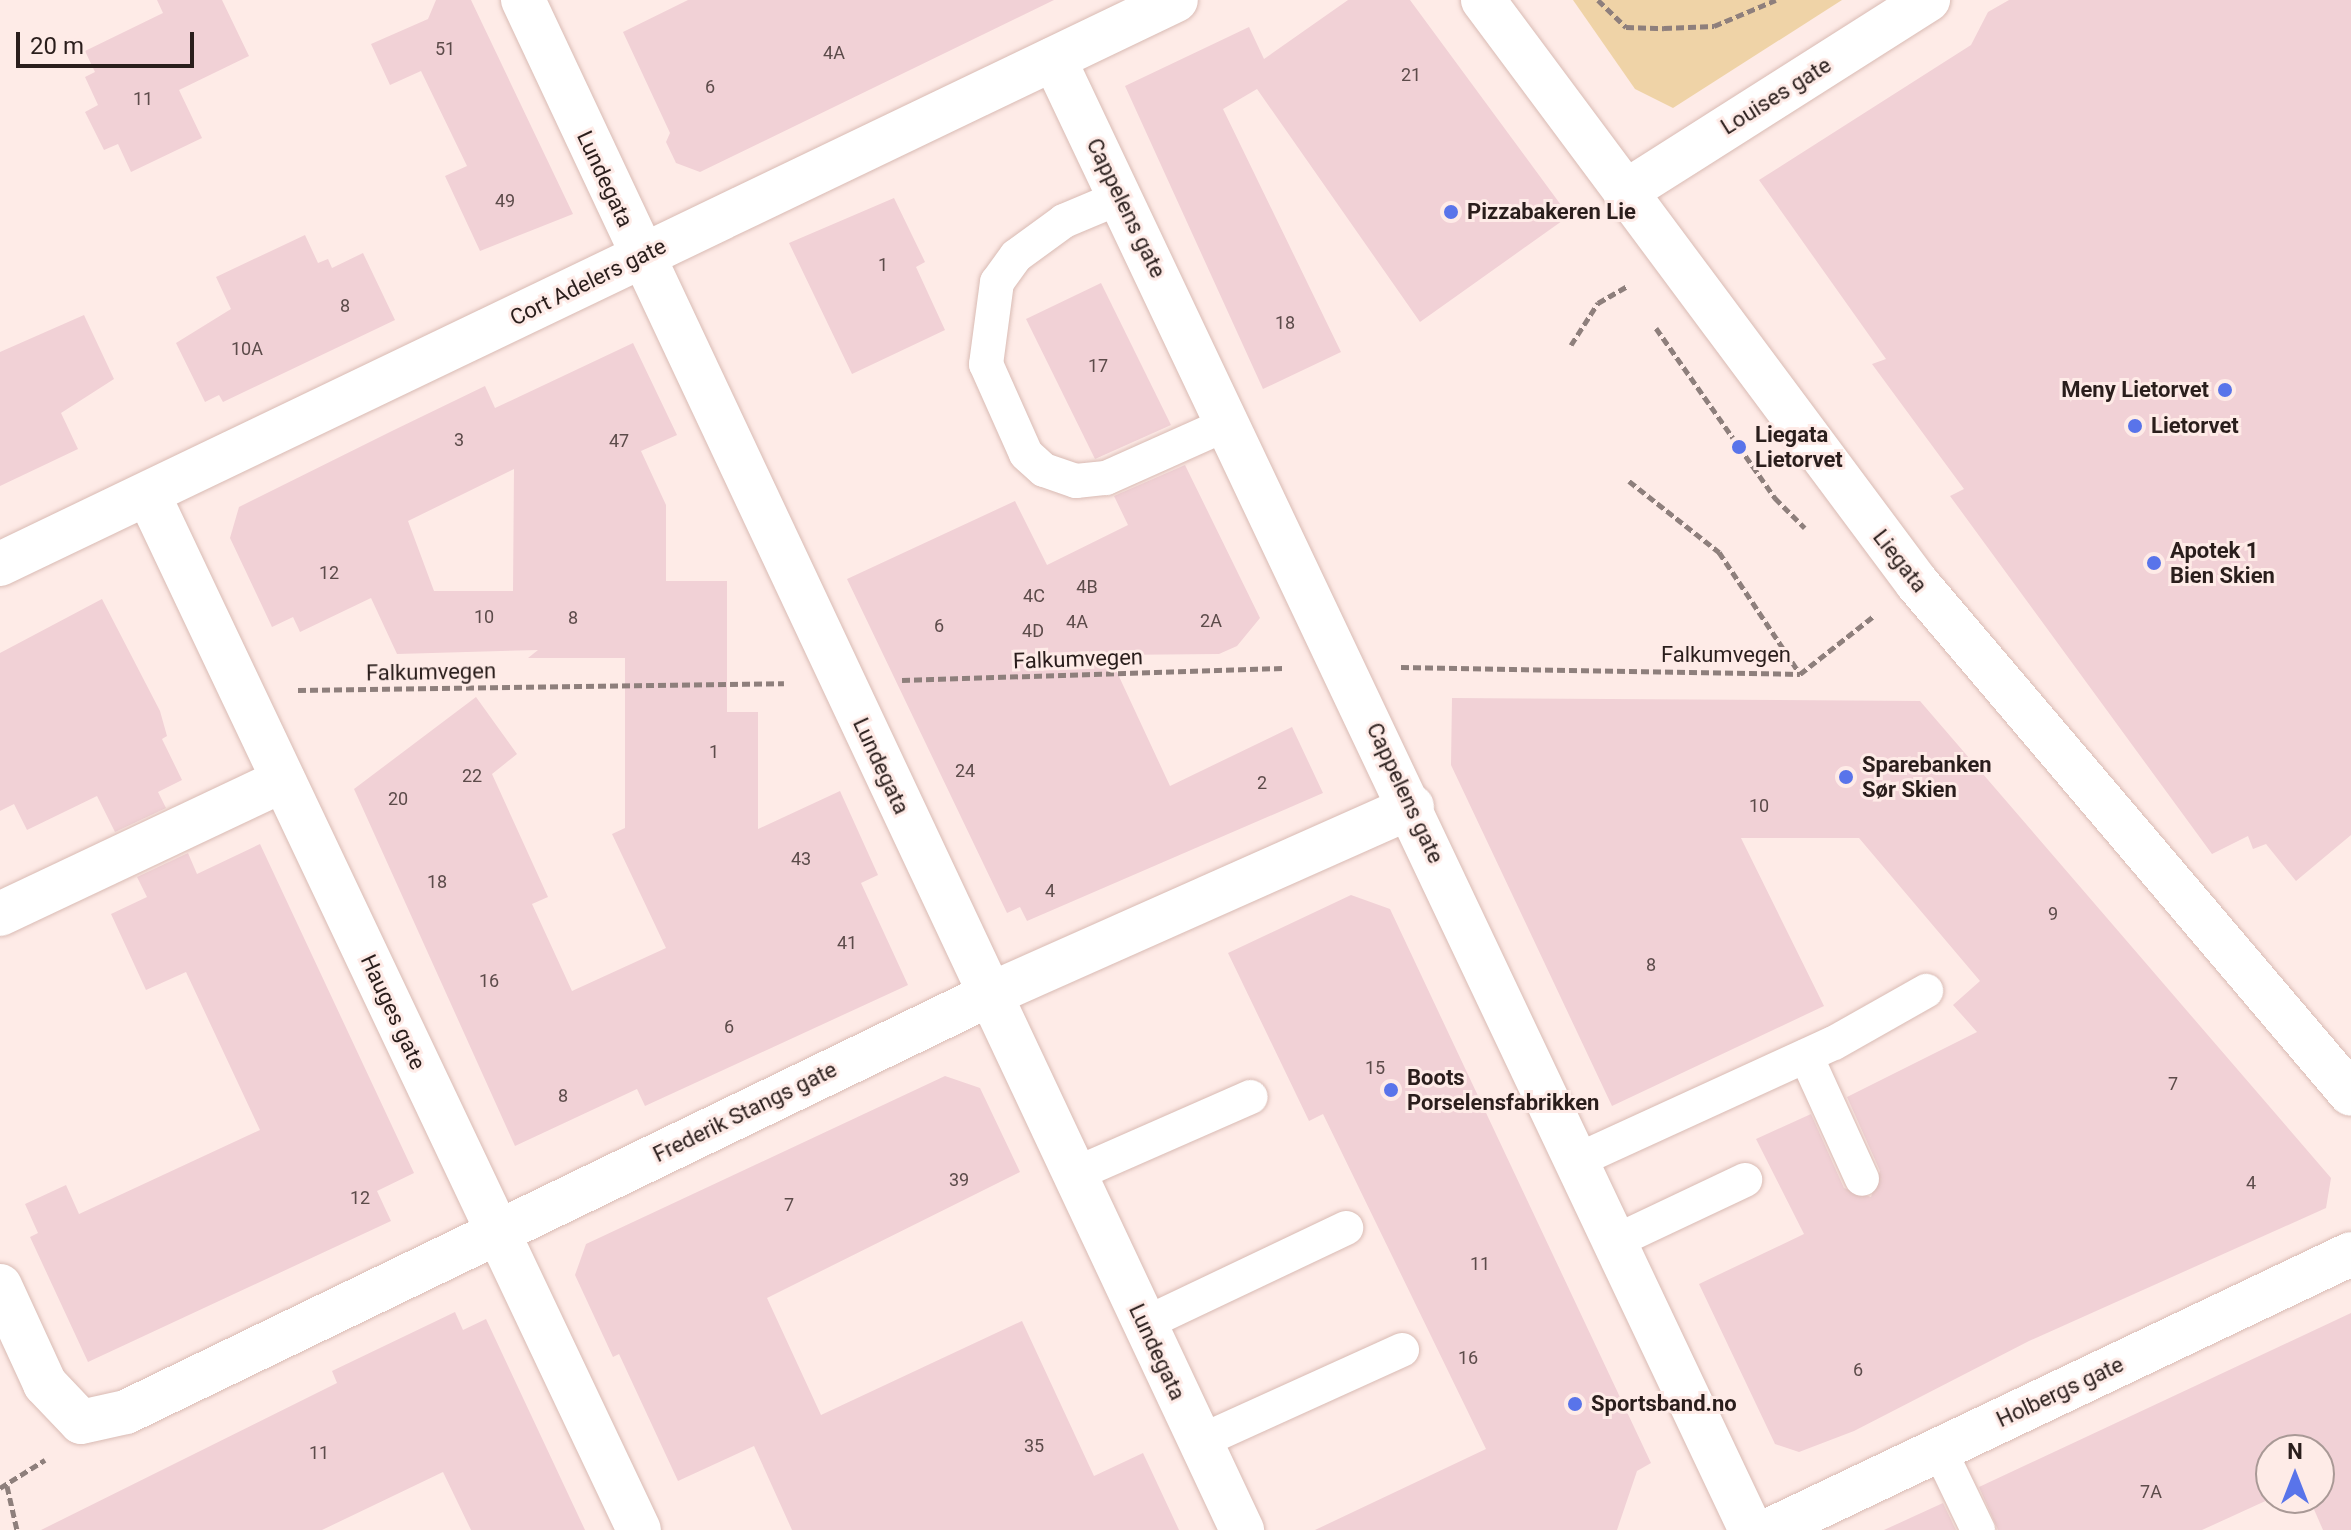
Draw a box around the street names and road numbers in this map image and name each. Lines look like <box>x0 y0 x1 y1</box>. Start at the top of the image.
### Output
street label: Louises gate <box>1716 52 1836 140</box>
street label: Lundegata <box>571 127 639 231</box>
street label: Cappelens gate <box>1081 134 1171 282</box>
street label: Cort Adelers gate <box>506 233 670 331</box>
street label: Liegata <box>1867 524 1933 598</box>
street label: Falkumvegen <box>1661 642 1791 668</box>
street label: Falkumvegen <box>1013 644 1143 674</box>
street label: Falkumvegen <box>366 658 496 686</box>
street label: Lundegata <box>847 714 915 818</box>
street label: Cappelens gate <box>1361 719 1449 867</box>
street label: Hauges gate <box>355 950 431 1074</box>
street label: Frederik Stangs gate <box>649 1056 841 1168</box>
street label: Lundegata <box>1123 1300 1191 1404</box>
street label: Holbergs gate <box>1992 1351 2128 1433</box>

